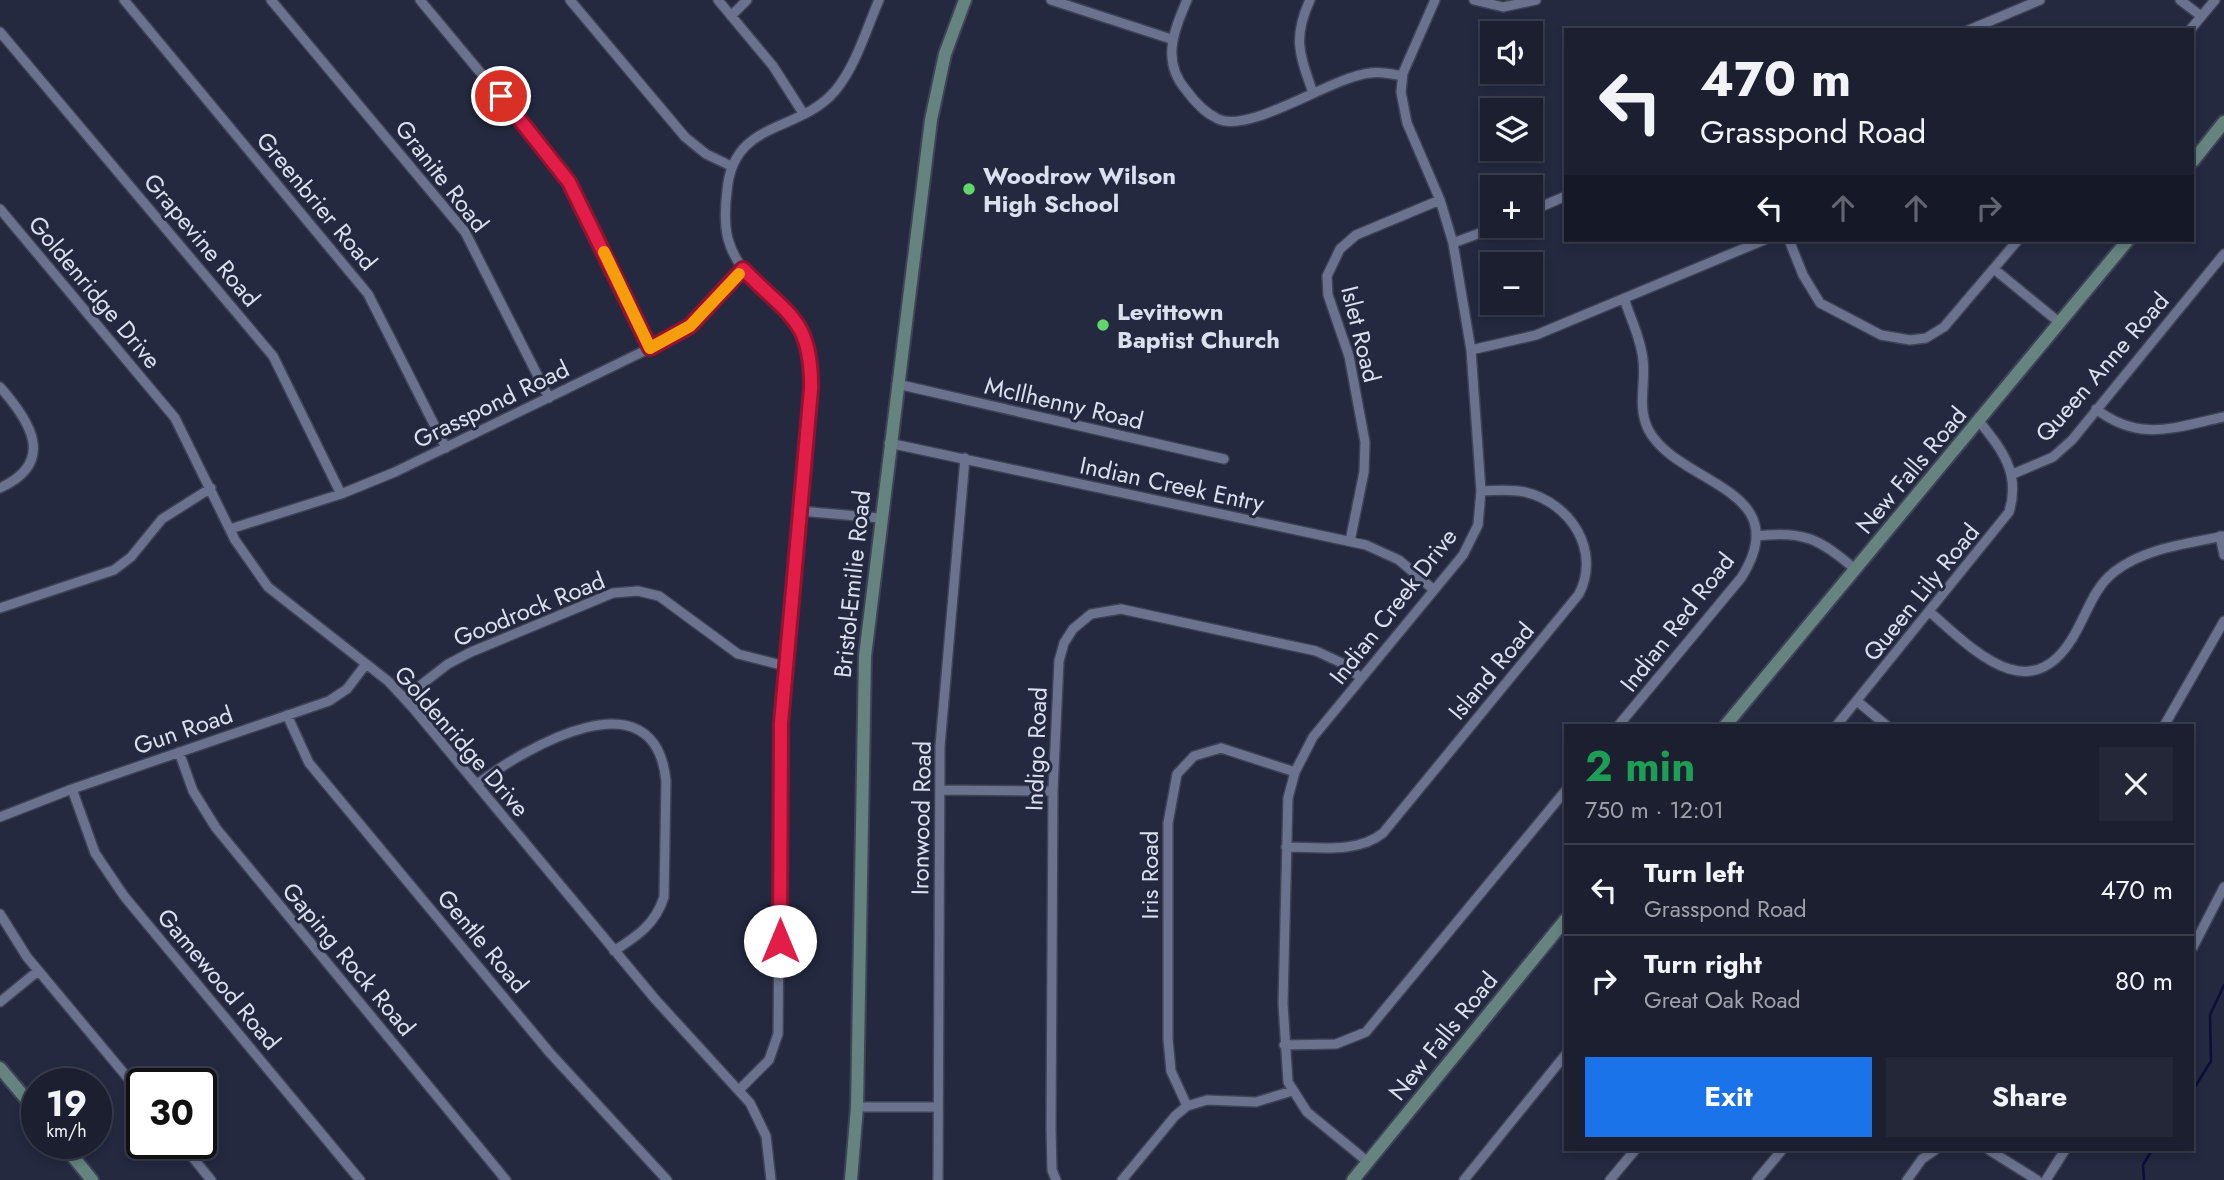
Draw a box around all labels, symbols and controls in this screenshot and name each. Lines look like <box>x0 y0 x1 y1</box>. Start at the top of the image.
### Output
map controls <box>1480 21 1543 315</box>
button: sound <box>1480 21 1543 84</box>
text: 470 m <box>1700 44 1851 114</box>
icon: left <box>1585 56 1676 147</box>
pin <box>471 66 531 126</box>
icon: arrive <box>482 77 520 115</box>
button: layers <box>1480 98 1543 161</box>
text: Grasspond Road <box>1700 109 1926 155</box>
street label: Granite Road <box>387 112 497 240</box>
street label: Greenbrier Road <box>248 124 386 278</box>
place label: Woodrow Wilson High School <box>983 158 1176 221</box>
street label: Grapevine Road <box>136 166 268 314</box>
button: + <box>1480 175 1543 238</box>
marker: Woodrow Wilson High School <box>961 181 977 197</box>
icon: left <box>1751 189 1789 227</box>
icon: ahead <box>1824 189 1862 227</box>
icon: ahead <box>1897 189 1935 227</box>
icon: right <box>1970 189 2008 227</box>
street label: Goldenridge Drive <box>20 208 170 376</box>
button: − <box>1480 252 1543 315</box>
street label: Islet Road <box>1332 282 1390 386</box>
street label: Queen Anne Road <box>2027 284 2177 450</box>
place label: Levittown Baptist Church <box>1117 294 1280 357</box>
marker: Levittown Baptist Church <box>1095 317 1111 333</box>
street label: Grasspond Road <box>407 351 575 457</box>
street label: McIlhenny Road <box>981 368 1147 438</box>
street label: New Falls Road <box>1847 399 1975 541</box>
street label: Indian Creek Entry <box>1077 447 1268 521</box>
street label: Bristol-Emilie Road <box>825 489 879 679</box>
street label: Queen Lily Road <box>1854 516 1988 668</box>
street label: Indian Creek Drive <box>1321 520 1465 692</box>
street label: Indian Red Road <box>1611 545 1743 699</box>
street label: Goodrock Road <box>448 563 610 655</box>
street label: Island Road <box>1440 615 1542 727</box>
street label: Goldenridge Drive <box>386 658 538 824</box>
street label: Indigo Road <box>1016 686 1056 812</box>
street label: Gun Road <box>129 697 237 763</box>
text: 2 min <box>1585 736 1695 797</box>
street label: Ironwood Road <box>902 741 940 895</box>
button: close <box>2099 747 2173 821</box>
text: 750 m · 12:01 <box>1585 793 1724 827</box>
street label: Iris Road <box>1132 831 1167 920</box>
text: Turn left <box>1644 854 1744 892</box>
icon: left <box>1585 871 1623 909</box>
text: 470 m <box>2101 871 2173 909</box>
street label: Gaping Rock Road <box>274 875 424 1043</box>
street label: Gentle Road <box>429 881 537 1001</box>
text: Grasspond Road <box>1644 892 1807 926</box>
street label: Gamewood Road <box>149 900 289 1058</box>
position arrow <box>743 904 817 978</box>
text: Turn right <box>1644 945 1762 983</box>
icon: right <box>1585 962 1623 1000</box>
text: 80 m <box>2115 962 2173 1000</box>
street label: New Falls Road <box>1380 964 1506 1108</box>
text: Great Oak Road <box>1644 983 1801 1017</box>
button: Exit <box>1585 1057 1872 1137</box>
button: Share <box>1886 1057 2173 1137</box>
speed limit sign: 30 <box>126 1068 217 1159</box>
text: 19 <box>46 1079 87 1129</box>
text: km/h <box>46 1118 87 1144</box>

